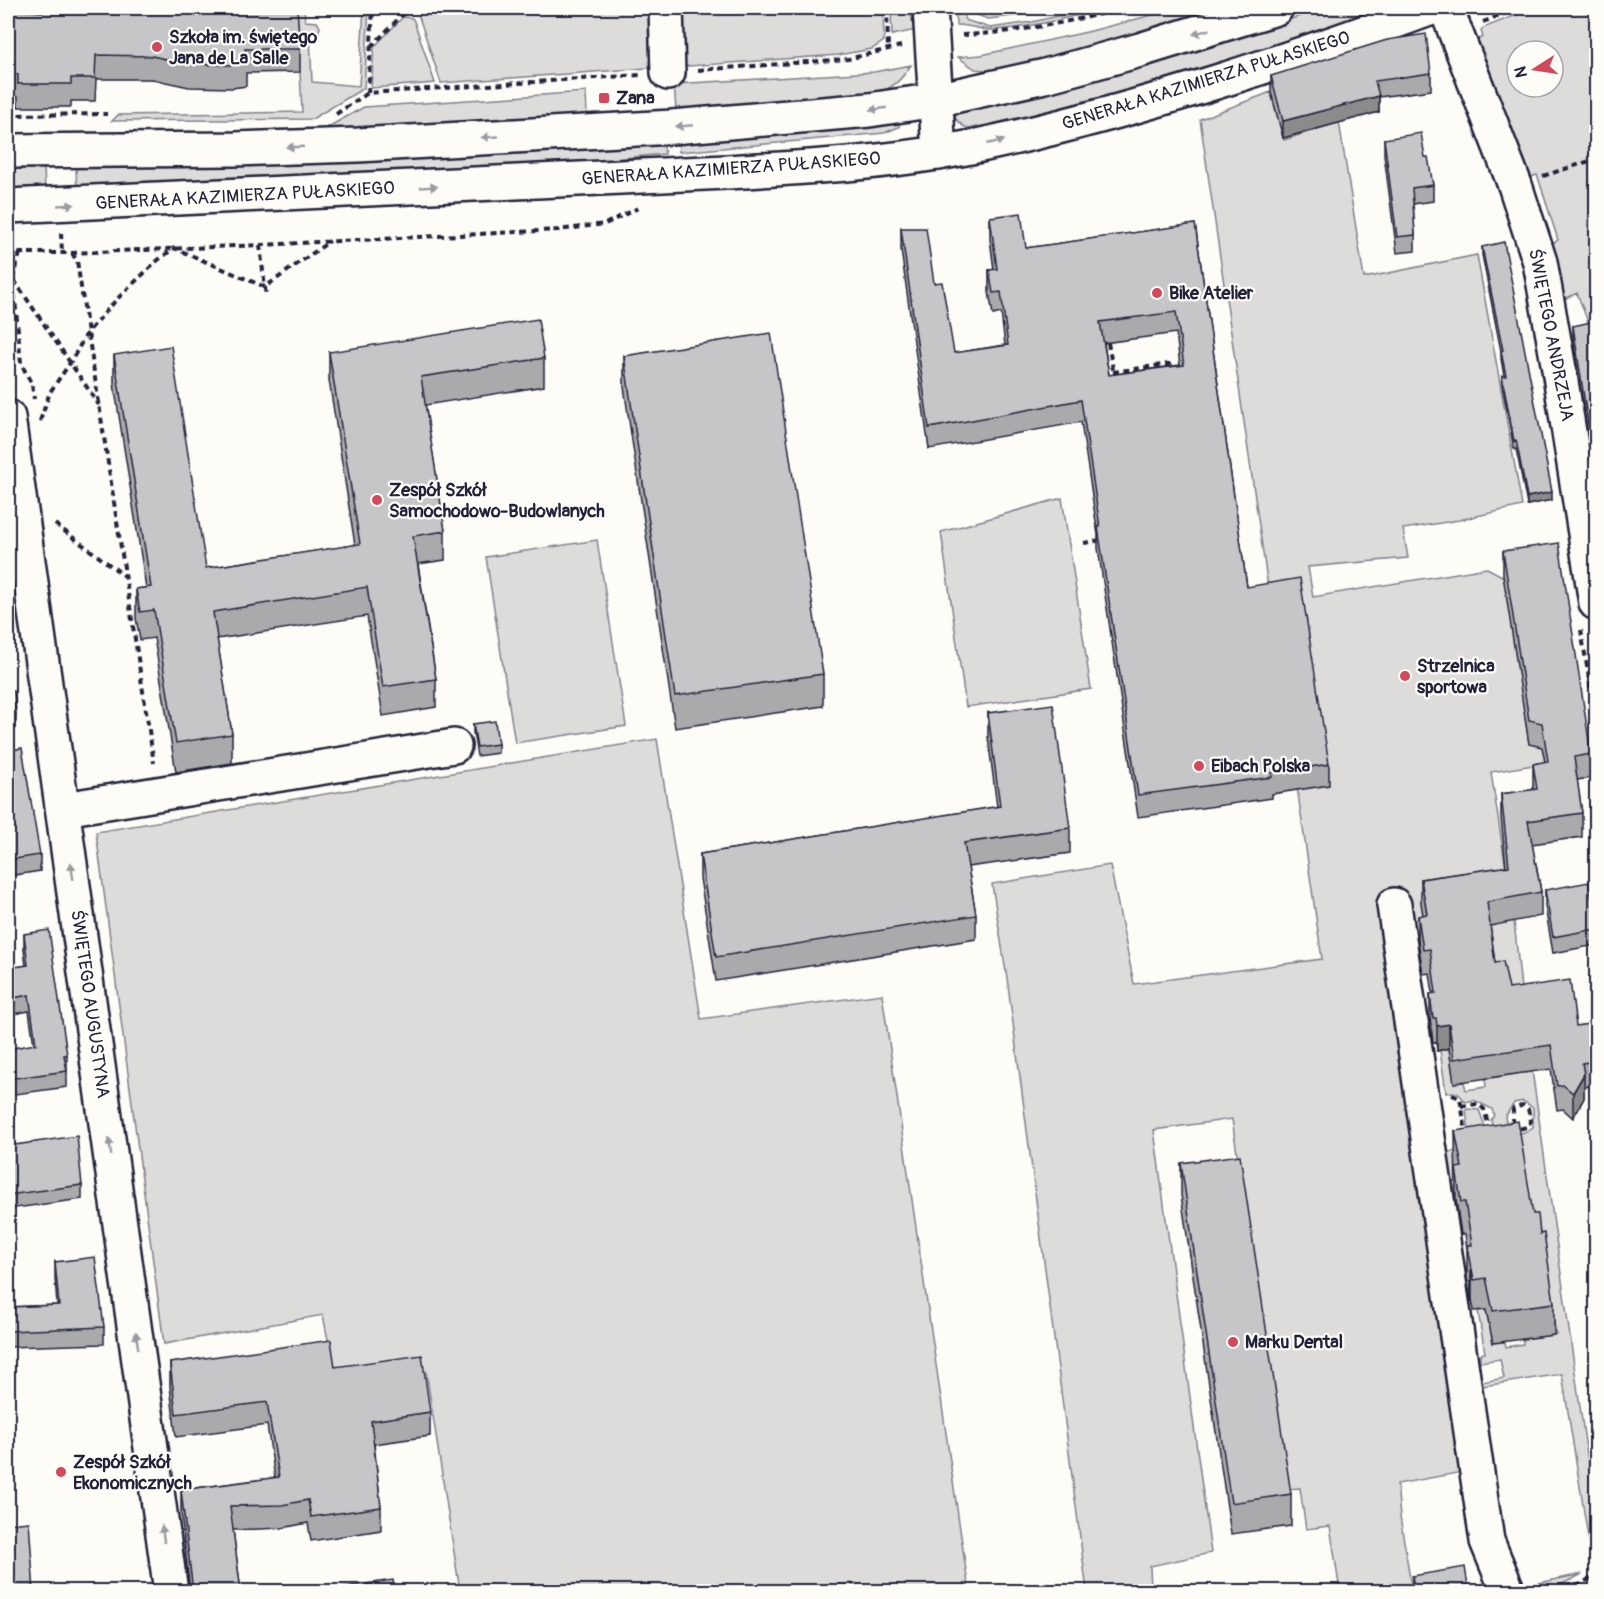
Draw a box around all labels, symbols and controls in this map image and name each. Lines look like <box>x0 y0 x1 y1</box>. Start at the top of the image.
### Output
place label: Szkoła im. świętego Jana de La Salle <box>169 26 318 70</box>
street label: GENERAŁA KAZIMIERZA PUŁASKIEGO <box>1059 26 1353 136</box>
one-way arrow <box>1191 28 1209 37</box>
north arrow <box>1505 39 1565 99</box>
marker: Szkoła im. świętego Jana de La Salle <box>150 40 164 54</box>
text: N <box>1510 64 1532 79</box>
place label: Zana <box>616 87 655 110</box>
marker: Zana <box>597 91 611 105</box>
one-way arrow <box>869 104 888 113</box>
one-way arrow <box>675 121 694 131</box>
one-way arrow <box>480 133 499 142</box>
one-way arrow <box>987 136 1005 146</box>
one-way arrow <box>285 142 304 152</box>
street label: GENERAŁA KAZIMIERZA PUŁASKIEGO <box>581 147 881 191</box>
street label: GENERAŁA KAZIMIERZA PUŁASKIEGO <box>95 177 395 215</box>
one-way arrow <box>419 182 438 191</box>
one-way arrow <box>56 200 75 209</box>
street label: ŚWIĘTEGO ANDRZEJA <box>1523 247 1579 424</box>
place label: Bike Atelier <box>1169 282 1254 305</box>
marker: Bike Atelier <box>1150 286 1164 300</box>
place label: Zespół Szkół Samochodowo-Budowlanych <box>389 479 605 523</box>
marker: Zespół Szkół Samochodowo-Budowlanych <box>370 493 384 507</box>
place label: Strzelnica sportowa <box>1417 655 1495 699</box>
marker: Strzelnica sportowa <box>1398 669 1412 683</box>
place label: Eibach Polska <box>1211 755 1311 778</box>
marker: Eibach Polska <box>1192 759 1206 773</box>
one-way arrow <box>68 861 77 880</box>
street label: ŚWIĘTEGO AUGUSTYNA <box>65 908 115 1100</box>
one-way arrow <box>106 1138 115 1157</box>
one-way arrow <box>132 1331 141 1350</box>
place label: Marku Dental <box>1245 1331 1343 1354</box>
marker: Marku Dental <box>1226 1335 1240 1349</box>
place label: Zespół Szkół Ekonomicznych <box>73 1451 192 1495</box>
marker: Zespół Szkół Ekonomicznych <box>54 1465 68 1479</box>
one-way arrow <box>159 1524 168 1543</box>

